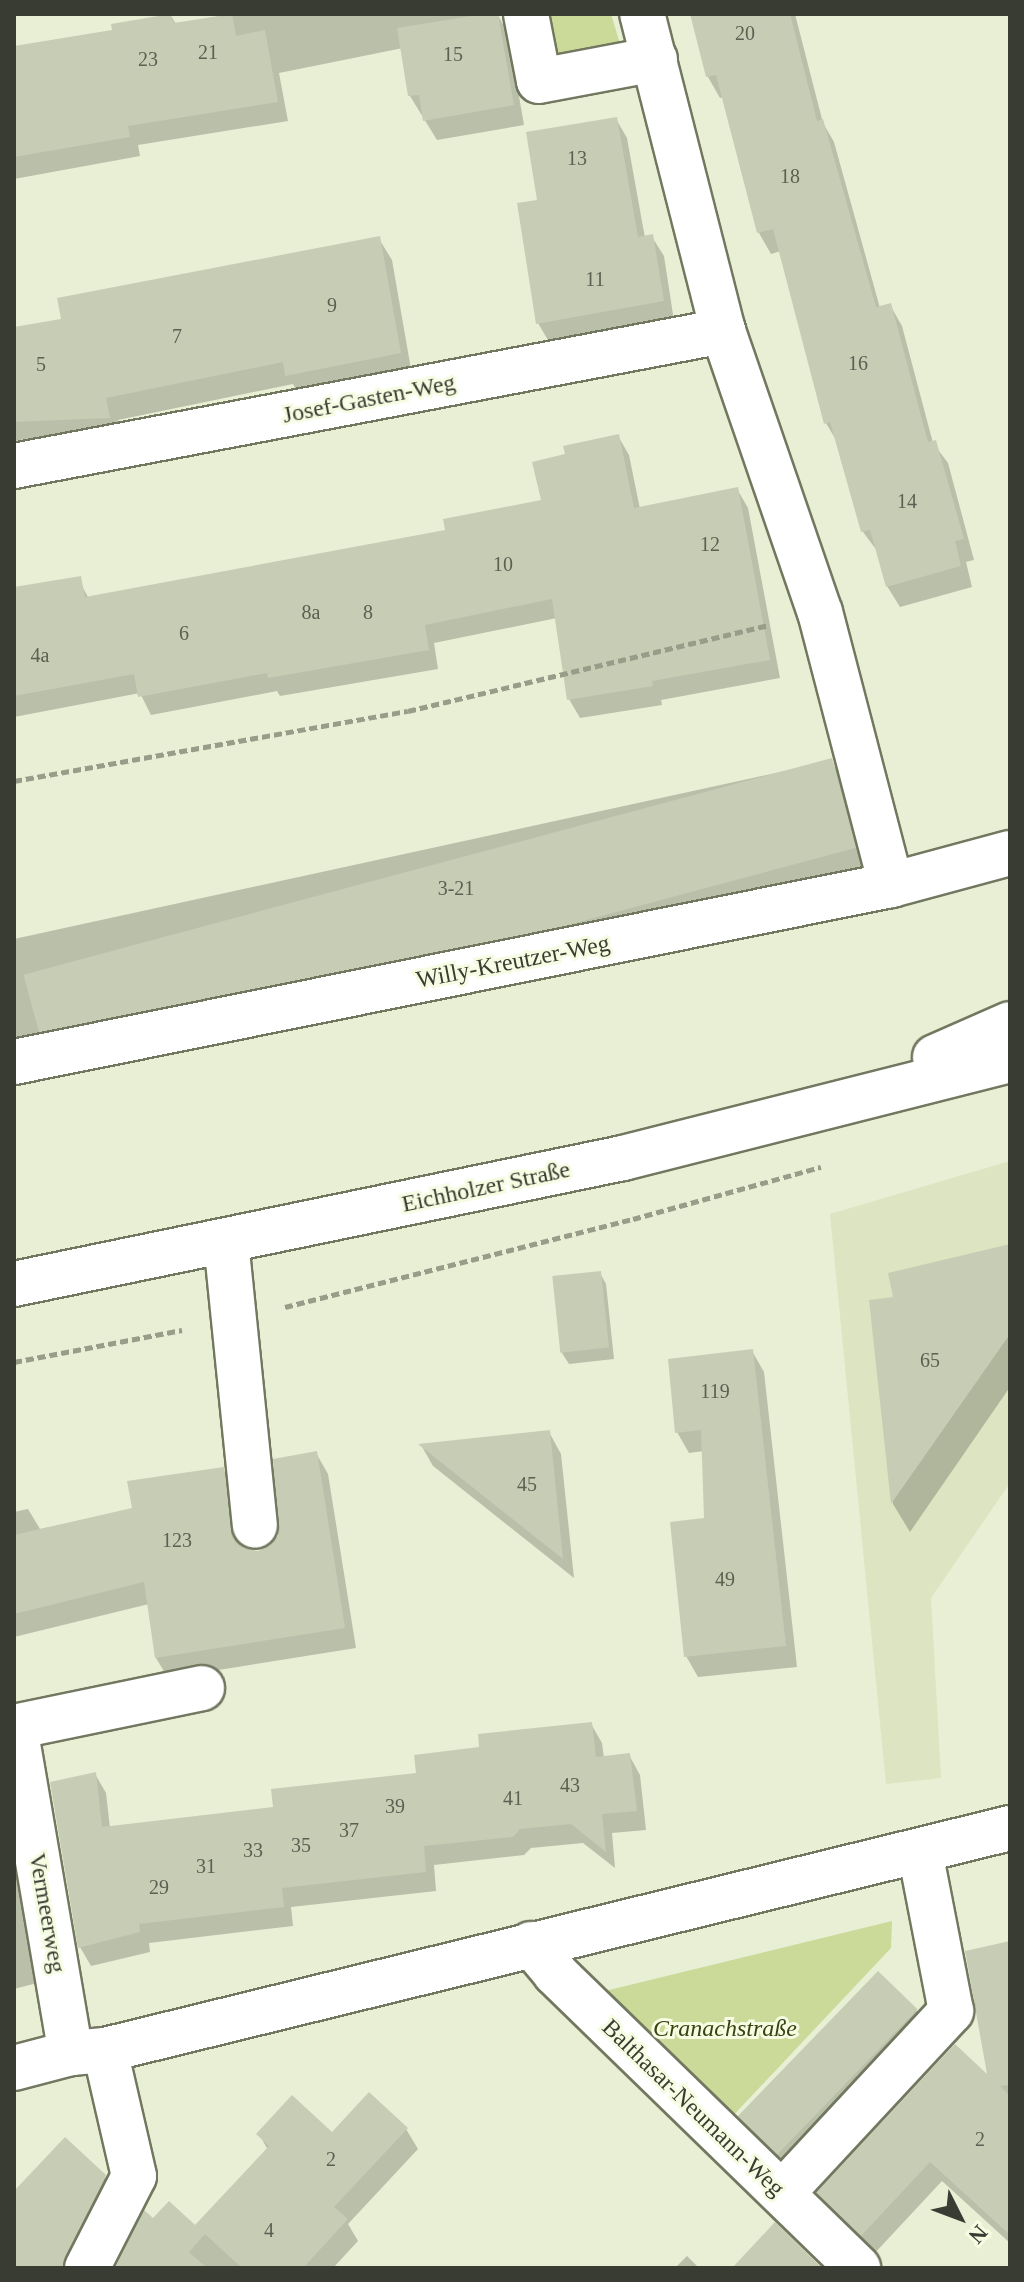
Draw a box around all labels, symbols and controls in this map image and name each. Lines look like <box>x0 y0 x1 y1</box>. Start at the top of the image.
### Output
house number: 20 <box>735 21 755 45</box>
house number: 21 <box>198 40 218 64</box>
house number: 15 <box>443 42 463 66</box>
house number: 23 <box>138 47 158 71</box>
house number: 13 <box>567 146 587 170</box>
house number: 18 <box>780 164 800 188</box>
house number: 11 <box>585 267 605 291</box>
house number: 9 <box>327 293 337 317</box>
house number: 7 <box>172 324 182 348</box>
house number: 16 <box>848 351 868 375</box>
house number: 5 <box>36 352 46 376</box>
street label: Josef-Gasten-Weg <box>280 368 458 430</box>
house number: 14 <box>897 489 917 513</box>
house number: 12 <box>700 532 720 556</box>
house number: 10 <box>493 552 513 576</box>
house number: 8a <box>302 600 320 624</box>
house number: 8 <box>363 600 373 624</box>
house number: 6 <box>179 621 189 645</box>
house number: 4a <box>31 643 49 667</box>
house number: 3-21 <box>438 876 474 900</box>
street label: Willy-Kreutzer-Weg <box>414 929 612 995</box>
street label: Eichholzer Straße <box>399 1155 573 1219</box>
house number: 65 <box>920 1348 940 1372</box>
house number: 119 <box>700 1379 730 1403</box>
house number: 45 <box>517 1472 537 1496</box>
house number: 123 <box>162 1528 192 1552</box>
house number: 49 <box>715 1567 735 1591</box>
house number: 43 <box>560 1773 580 1797</box>
house number: 41 <box>503 1786 523 1810</box>
house number: 39 <box>385 1794 405 1818</box>
house number: 37 <box>339 1818 359 1842</box>
house number: 35 <box>291 1833 311 1857</box>
house number: 33 <box>243 1838 263 1862</box>
street label: Vermeerweg <box>22 1851 72 1975</box>
house number: 31 <box>196 1854 216 1878</box>
house number: 29 <box>149 1875 169 1899</box>
street label: Balthasar-Neumann-Weg <box>596 2013 790 2203</box>
park label: Cranachstraße <box>653 2015 797 2043</box>
house number: 2 <box>975 2127 985 2151</box>
house number: 2 <box>326 2147 336 2171</box>
north arrow <box>920 2178 1000 2258</box>
house number: 4 <box>264 2218 274 2242</box>
text: N <box>964 2220 993 2249</box>

